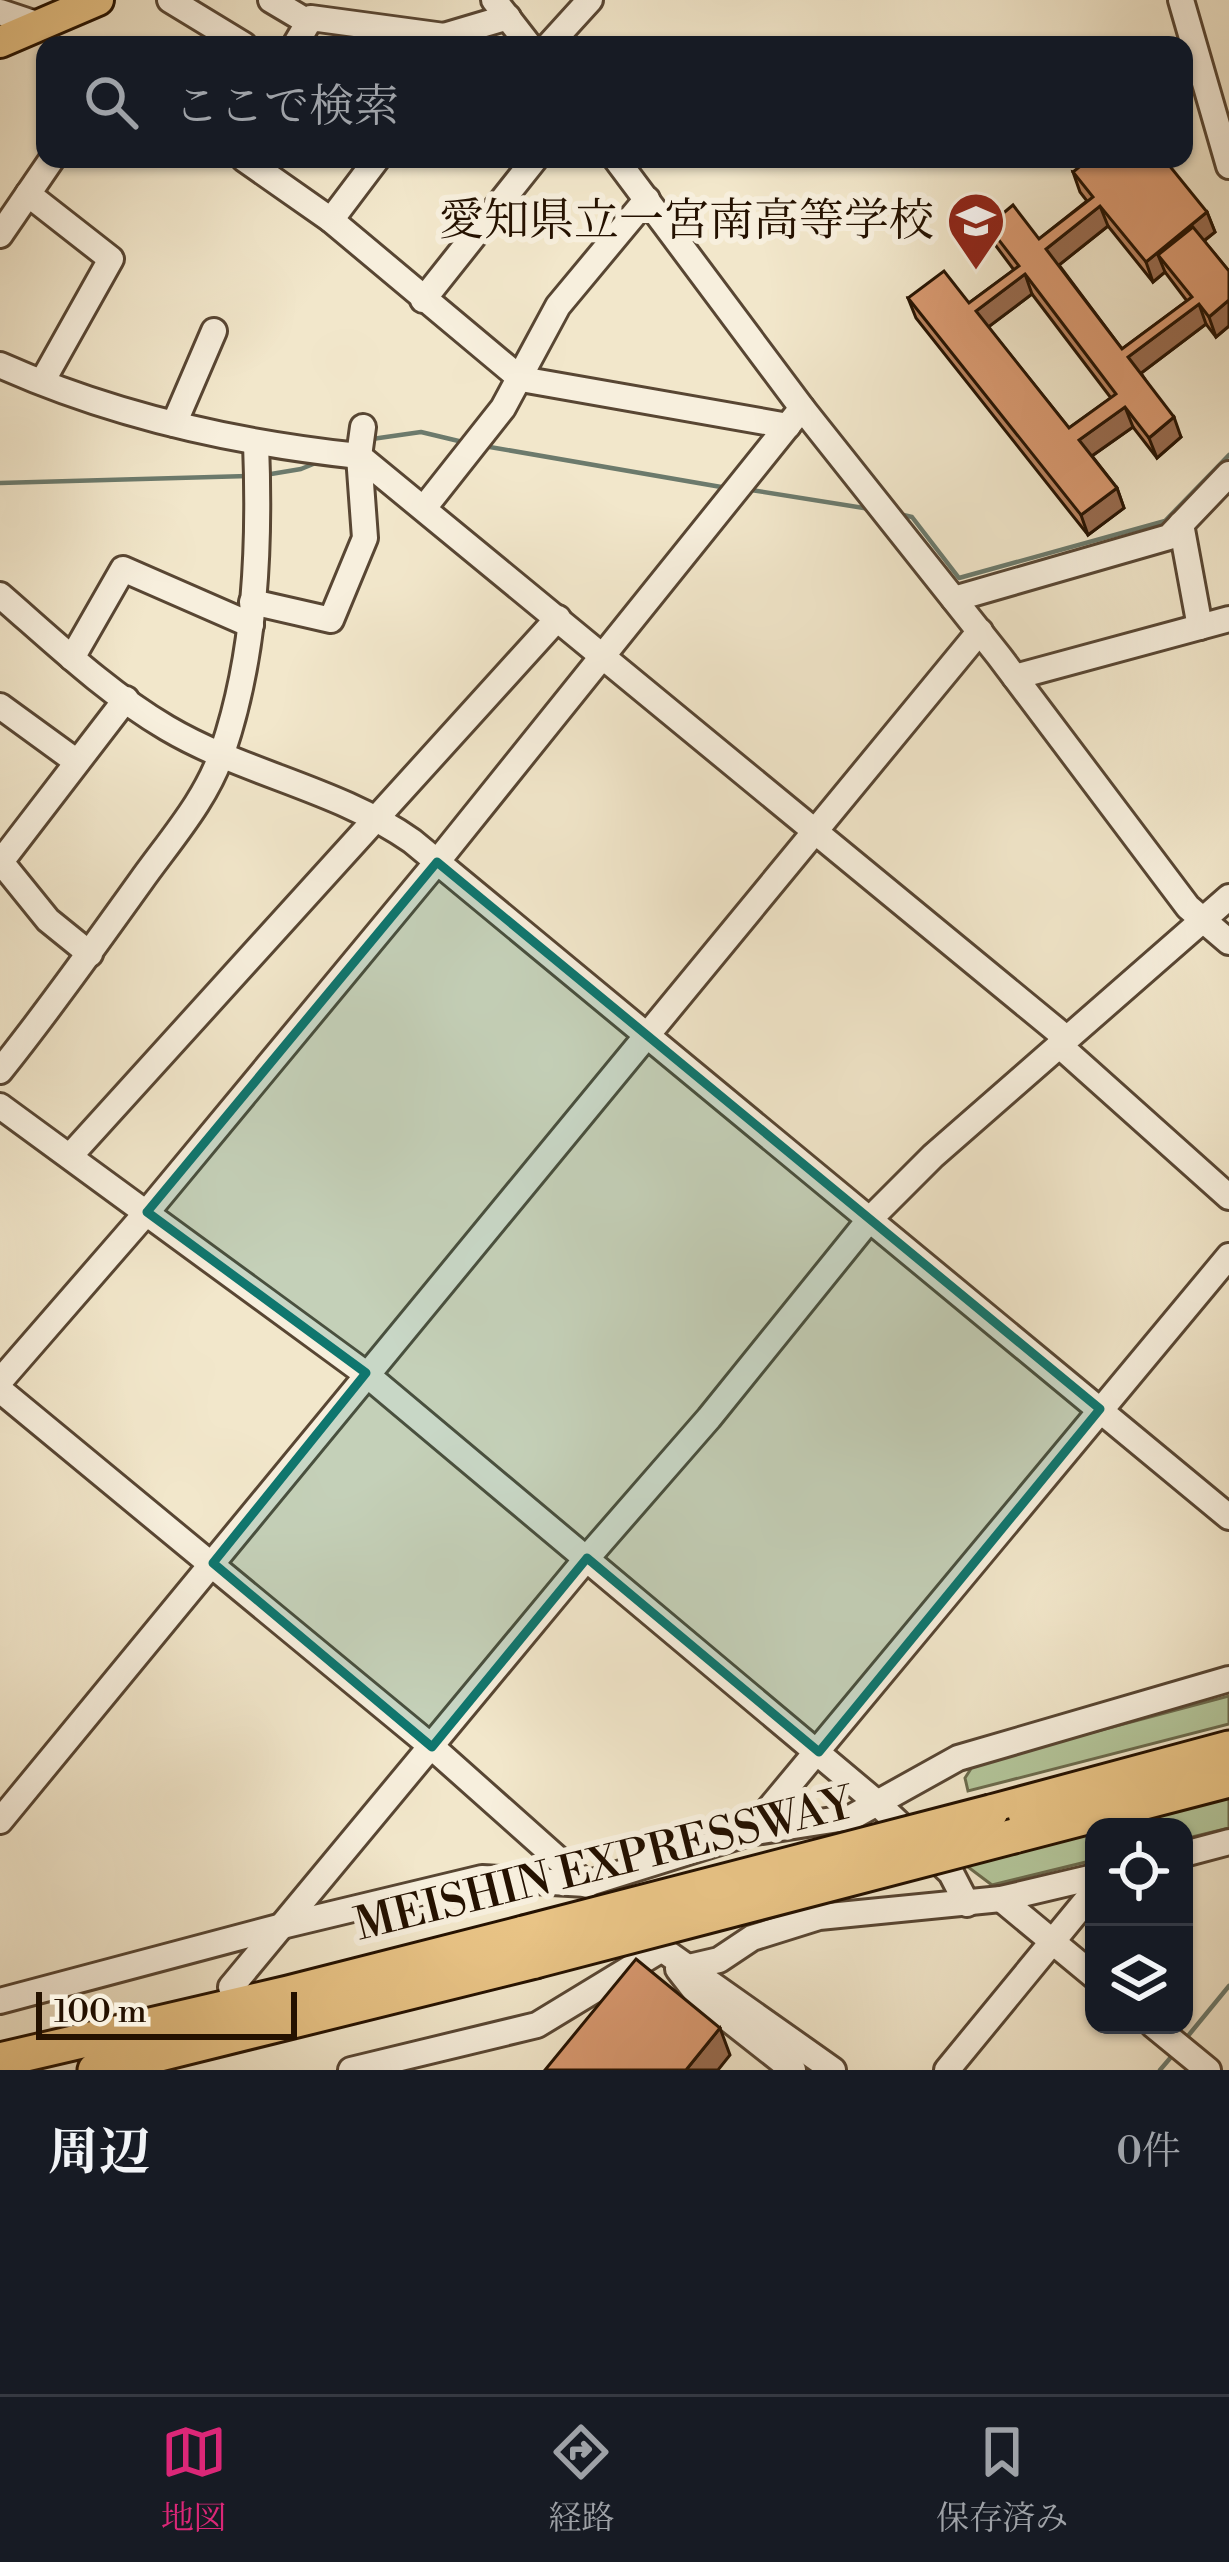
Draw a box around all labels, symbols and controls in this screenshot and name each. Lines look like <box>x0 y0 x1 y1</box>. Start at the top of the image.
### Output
search box <box>36 36 1193 168</box>
icon: search <box>78 69 144 135</box>
text: ここで検索 <box>174 79 399 136</box>
school or university icon: 愛知県立一宮南高等学校 <box>945 190 1007 272</box>
place label: 愛知県立一宮南高等学校 <box>439 193 934 250</box>
street label: MEISHIN EXPRESSWAY <box>349 1775 861 1955</box>
map controls <box>1085 1818 1193 2034</box>
button: locate <box>1085 1818 1193 1926</box>
button: layers <box>1085 1926 1193 2034</box>
scale bar <box>36 1986 297 2039</box>
text: 100 m <box>54 1992 147 2033</box>
text: 周辺 <box>48 2122 150 2186</box>
text: 0件 <box>1116 2128 1181 2177</box>
tab: 地図 <box>161 2419 227 2540</box>
tab: 経路 <box>548 2419 614 2540</box>
tab: 保存済み <box>936 2419 1068 2540</box>

